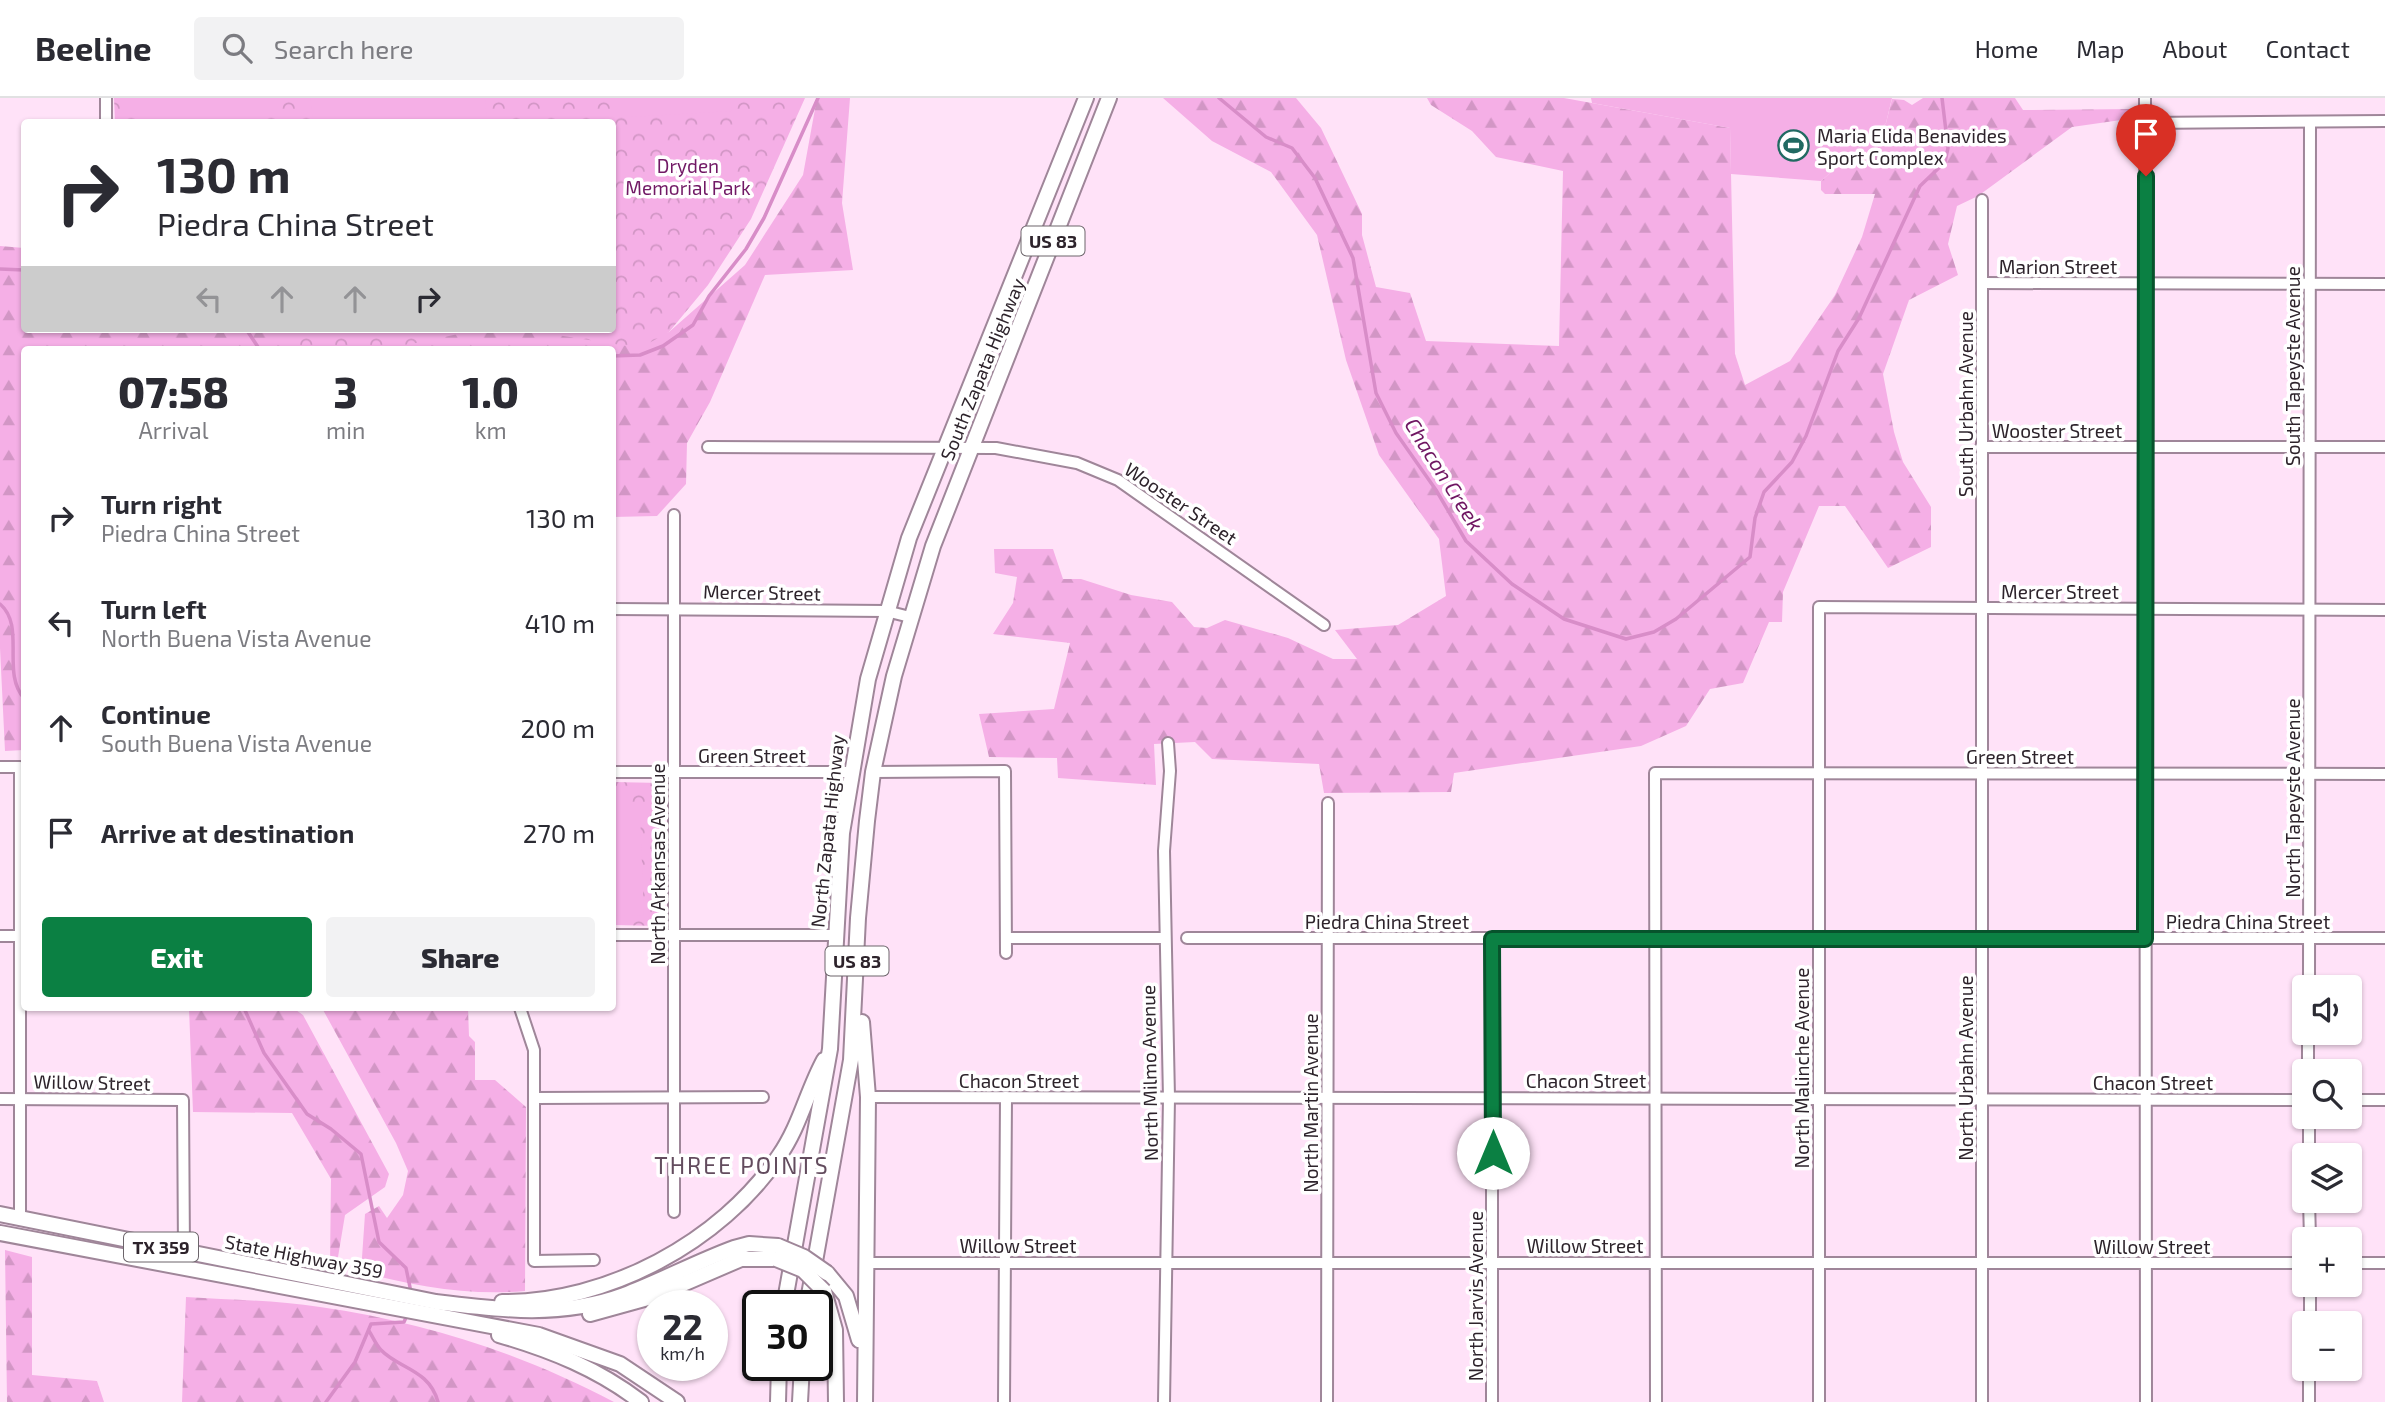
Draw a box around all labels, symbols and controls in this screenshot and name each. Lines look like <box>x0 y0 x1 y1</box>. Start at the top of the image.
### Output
search box <box>194 17 684 80</box>
text: Beeline <box>35 28 152 68</box>
icon: search <box>218 29 256 67</box>
text: Search here <box>274 33 413 64</box>
text: Home <box>1975 34 2038 63</box>
text: Map <box>2076 34 2124 63</box>
text: About <box>2162 34 2228 63</box>
text: Contact <box>2266 34 2350 63</box>
pin <box>2116 104 2176 176</box>
icon: arrive <box>2127 115 2165 153</box>
place label: Maria Elida Benavides Sport Complex <box>1817 124 2007 169</box>
sports icon: Maria Elida Benavides Sport Complex <box>1777 129 1811 163</box>
text: 130 m <box>157 144 291 203</box>
icon: right <box>42 147 133 238</box>
park label: Dryden Memorial Park <box>625 154 751 199</box>
text: Piedra China Street <box>157 204 434 242</box>
road number: US 83 <box>1021 226 1084 256</box>
street label: Marion Street <box>1999 255 2117 278</box>
street label: South Tapeyste Avenue <box>2281 266 2304 466</box>
street label: South Zapata Highway <box>935 275 1029 463</box>
icon: left <box>190 280 228 318</box>
icon: ahead <box>263 280 301 318</box>
icon: ahead <box>336 280 374 318</box>
icon: right <box>409 280 447 318</box>
street label: South Urbahn Avenue <box>1954 311 1977 497</box>
text: 07:58 <box>118 366 229 416</box>
text: 3 <box>334 366 358 416</box>
text: 1.0 <box>462 366 519 416</box>
water label: Chacon Creek <box>1400 413 1490 535</box>
text: Arrival <box>139 416 209 444</box>
text: min <box>326 416 365 444</box>
text: km <box>475 416 507 444</box>
street label: Wooster Street <box>1992 419 2122 442</box>
street label: Wooster Street <box>1120 457 1242 549</box>
text: Turn right <box>101 488 222 519</box>
icon: right <box>42 499 80 537</box>
text: 130 m <box>526 502 595 533</box>
text: Piedra China Street <box>101 519 300 547</box>
street label: Mercer Street <box>703 579 821 605</box>
street label: Mercer Street <box>2001 580 2119 603</box>
text: Turn left <box>101 593 207 624</box>
icon: left <box>42 604 80 642</box>
text: 410 m <box>524 607 595 638</box>
text: North Buena Vista Avenue <box>101 624 371 652</box>
text: Continue <box>101 698 211 729</box>
street label: North Tapeyste Avenue <box>2281 698 2304 898</box>
icon: ahead <box>42 709 80 747</box>
text: 200 m <box>520 712 595 743</box>
text: South Buena Vista Avenue <box>101 729 372 757</box>
street label: North Zapata Highway <box>805 733 849 929</box>
street label: Green Street <box>698 744 806 767</box>
street label: Green Street <box>1966 745 2074 768</box>
street label: North Arkansas Avenue <box>646 763 669 965</box>
icon: arrive <box>42 814 80 852</box>
text: Arrive at destination <box>101 817 354 848</box>
text: 270 m <box>523 817 595 848</box>
street label: Piedra China Street <box>1305 910 1469 933</box>
street label: Piedra China Street <box>2166 910 2330 933</box>
button: Exit <box>42 917 312 997</box>
button: Share <box>326 917 595 997</box>
road number: US 83 <box>826 946 888 976</box>
street label: North Malinche Avenue <box>1790 968 1813 1168</box>
street label: North Urbahn Avenue <box>1954 975 1977 1161</box>
map controls <box>2292 975 2362 1381</box>
button: sound <box>2292 975 2362 1045</box>
street label: North Milmo Avenue <box>1136 985 1162 1161</box>
street label: North Martin Avenue <box>1299 1013 1322 1193</box>
button: search <box>2292 1059 2362 1129</box>
street label: Willow Street <box>33 1069 151 1095</box>
street label: Chacon Street <box>959 1069 1079 1092</box>
street label: Chacon Street <box>1526 1069 1646 1092</box>
street label: Chacon Street <box>2093 1071 2213 1094</box>
position arrow <box>1456 1116 1530 1190</box>
button: layers <box>2292 1143 2362 1213</box>
district label: THREE POINTS <box>654 1151 830 1179</box>
street label: North Jarvis Avenue <box>1464 1211 1487 1381</box>
button: + <box>2292 1227 2362 1297</box>
street label: State Highway 359 <box>223 1229 385 1283</box>
road number: TX 359 <box>124 1232 198 1262</box>
street label: Willow Street <box>959 1234 1077 1257</box>
street label: Willow Street <box>1526 1234 1644 1257</box>
street label: Willow Street <box>2093 1235 2211 1258</box>
speed limit sign: 30 <box>742 1290 833 1381</box>
text: 22 <box>662 1305 703 1347</box>
button: − <box>2292 1311 2362 1381</box>
text: km/h <box>660 1342 705 1364</box>

